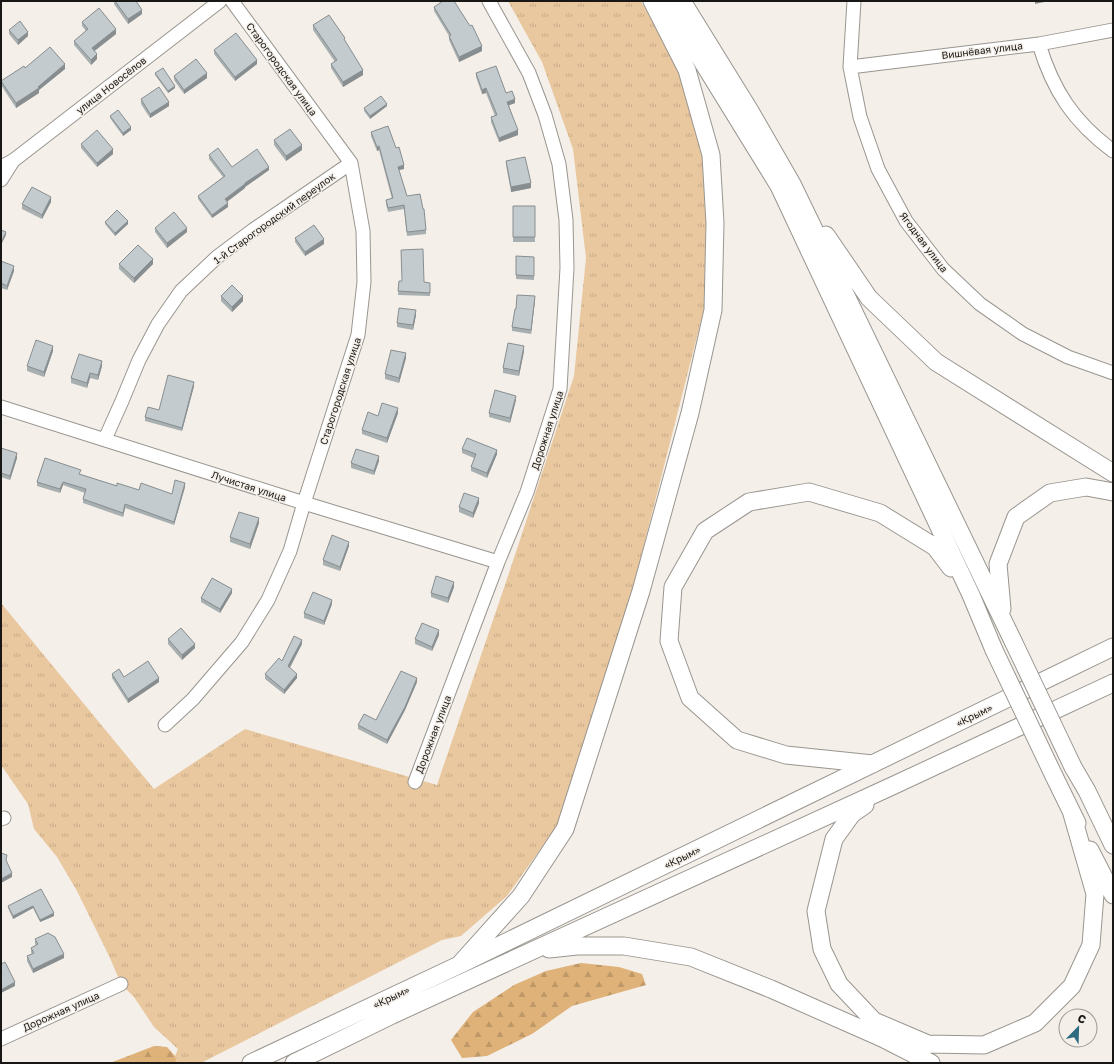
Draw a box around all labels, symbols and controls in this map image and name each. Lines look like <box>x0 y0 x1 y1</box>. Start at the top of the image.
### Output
street label: Старогородская улица <box>244 20 320 118</box>
street label: Вишнёвая улица <box>941 39 1023 61</box>
street label: улица Новосёлов <box>74 54 149 116</box>
street label: 1-й Старогородский переулок <box>211 170 337 266</box>
street label: Ягодная улица <box>897 209 951 275</box>
street label: Старогородская улица <box>317 336 363 446</box>
street label: Дорожная улица <box>529 389 565 471</box>
street label: Лучистая улица <box>210 468 288 504</box>
street label: Дорожная улица <box>413 693 453 775</box>
street label: «Крым» <box>954 701 994 729</box>
street label: «Крым» <box>662 843 702 871</box>
street label: «Крым» <box>371 983 412 1011</box>
street label: Дорожная улица <box>21 989 101 1033</box>
north arrow <box>1058 1008 1098 1048</box>
text: С <box>1076 1011 1088 1026</box>

